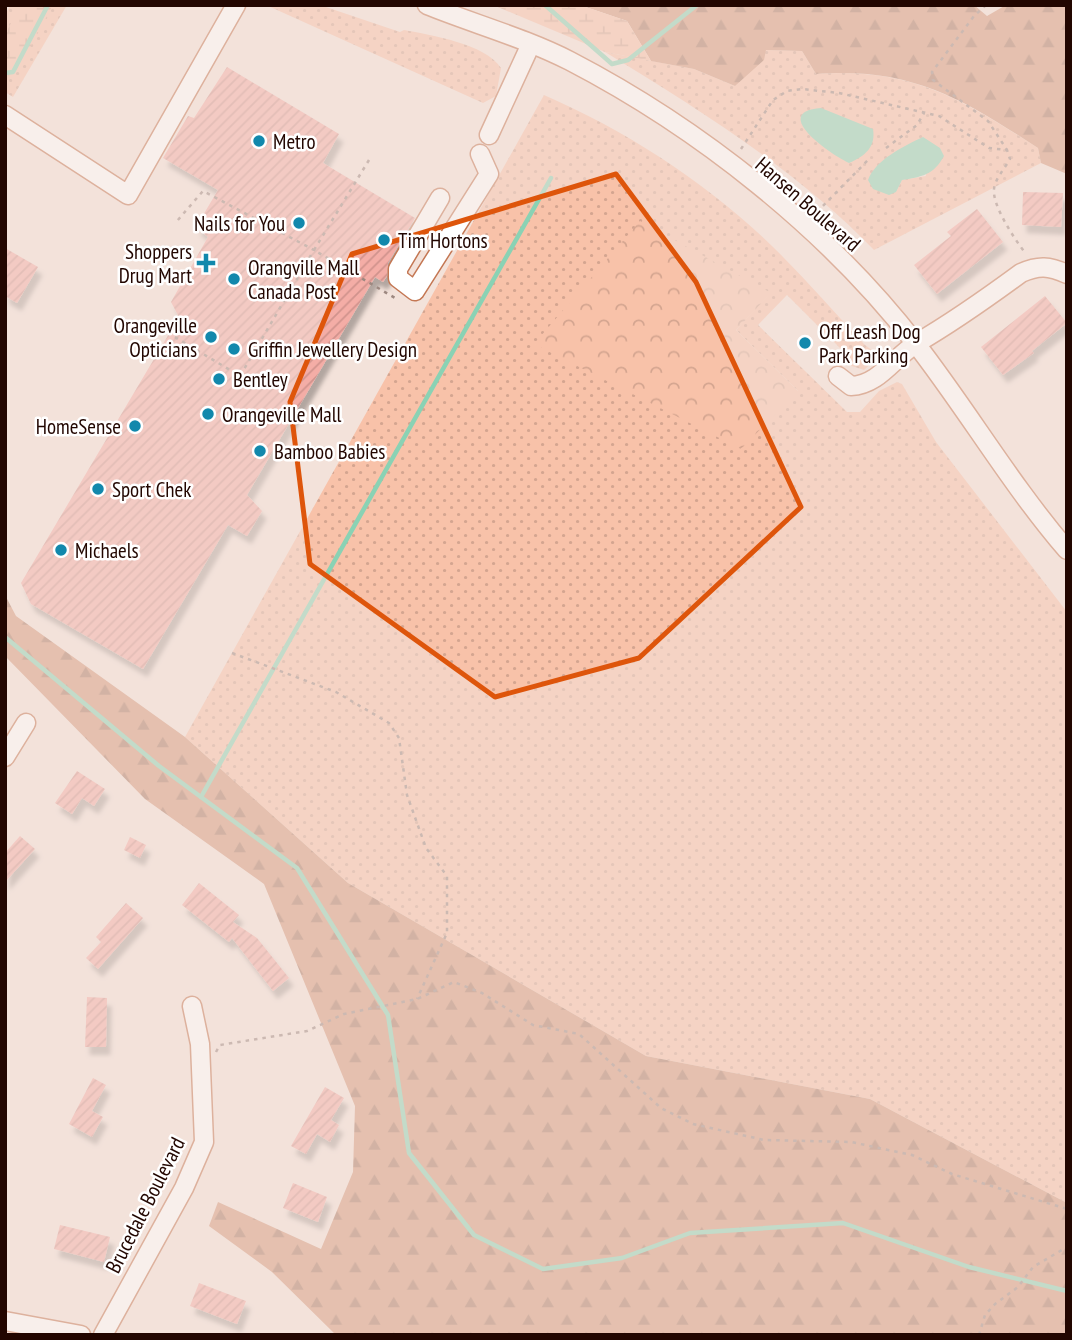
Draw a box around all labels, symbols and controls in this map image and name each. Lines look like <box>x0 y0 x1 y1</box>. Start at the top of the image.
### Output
place label: Metro <box>273 128 316 155</box>
marker: Metro <box>251 133 267 149</box>
street label: Hansen Boulevard <box>750 151 866 257</box>
place label: Nails for You <box>194 210 285 237</box>
marker: Nails for You <box>291 215 307 231</box>
place label: Tim Hortons <box>398 227 488 254</box>
marker: Tim Hortons <box>376 232 392 248</box>
place label: Shoppers Drug Mart <box>119 238 192 289</box>
place label: Orangville Mall Canada Post <box>248 254 359 305</box>
marker: Shoppers Drug Mart <box>198 255 214 271</box>
marker: Orangville Mall Canada Post <box>226 271 242 287</box>
place label: Orangeville Opticians <box>114 312 197 363</box>
place label: Off Leash Dog Park Parking <box>819 318 921 369</box>
marker: Orangeville Opticians <box>203 329 219 345</box>
marker: Off Leash Dog Park Parking <box>797 335 813 351</box>
place label: Griffin Jewellery Design <box>248 336 417 363</box>
marker: Griffin Jewellery Design <box>226 341 242 357</box>
place label: Bentley <box>233 366 288 393</box>
marker: Bentley <box>211 371 227 387</box>
place label: Orangeville Mall <box>222 401 342 428</box>
marker: Orangeville Mall <box>200 406 216 422</box>
place label: HomeSense <box>36 413 121 440</box>
marker: HomeSense <box>127 418 143 434</box>
place label: Bamboo Babies <box>274 438 385 465</box>
marker: Bamboo Babies <box>252 443 268 459</box>
place label: Sport Chek <box>112 476 191 503</box>
marker: Sport Chek <box>90 481 106 497</box>
place label: Michaels <box>75 537 139 564</box>
marker: Michaels <box>53 542 69 558</box>
street label: Brucedale Boulevard <box>99 1133 191 1277</box>

